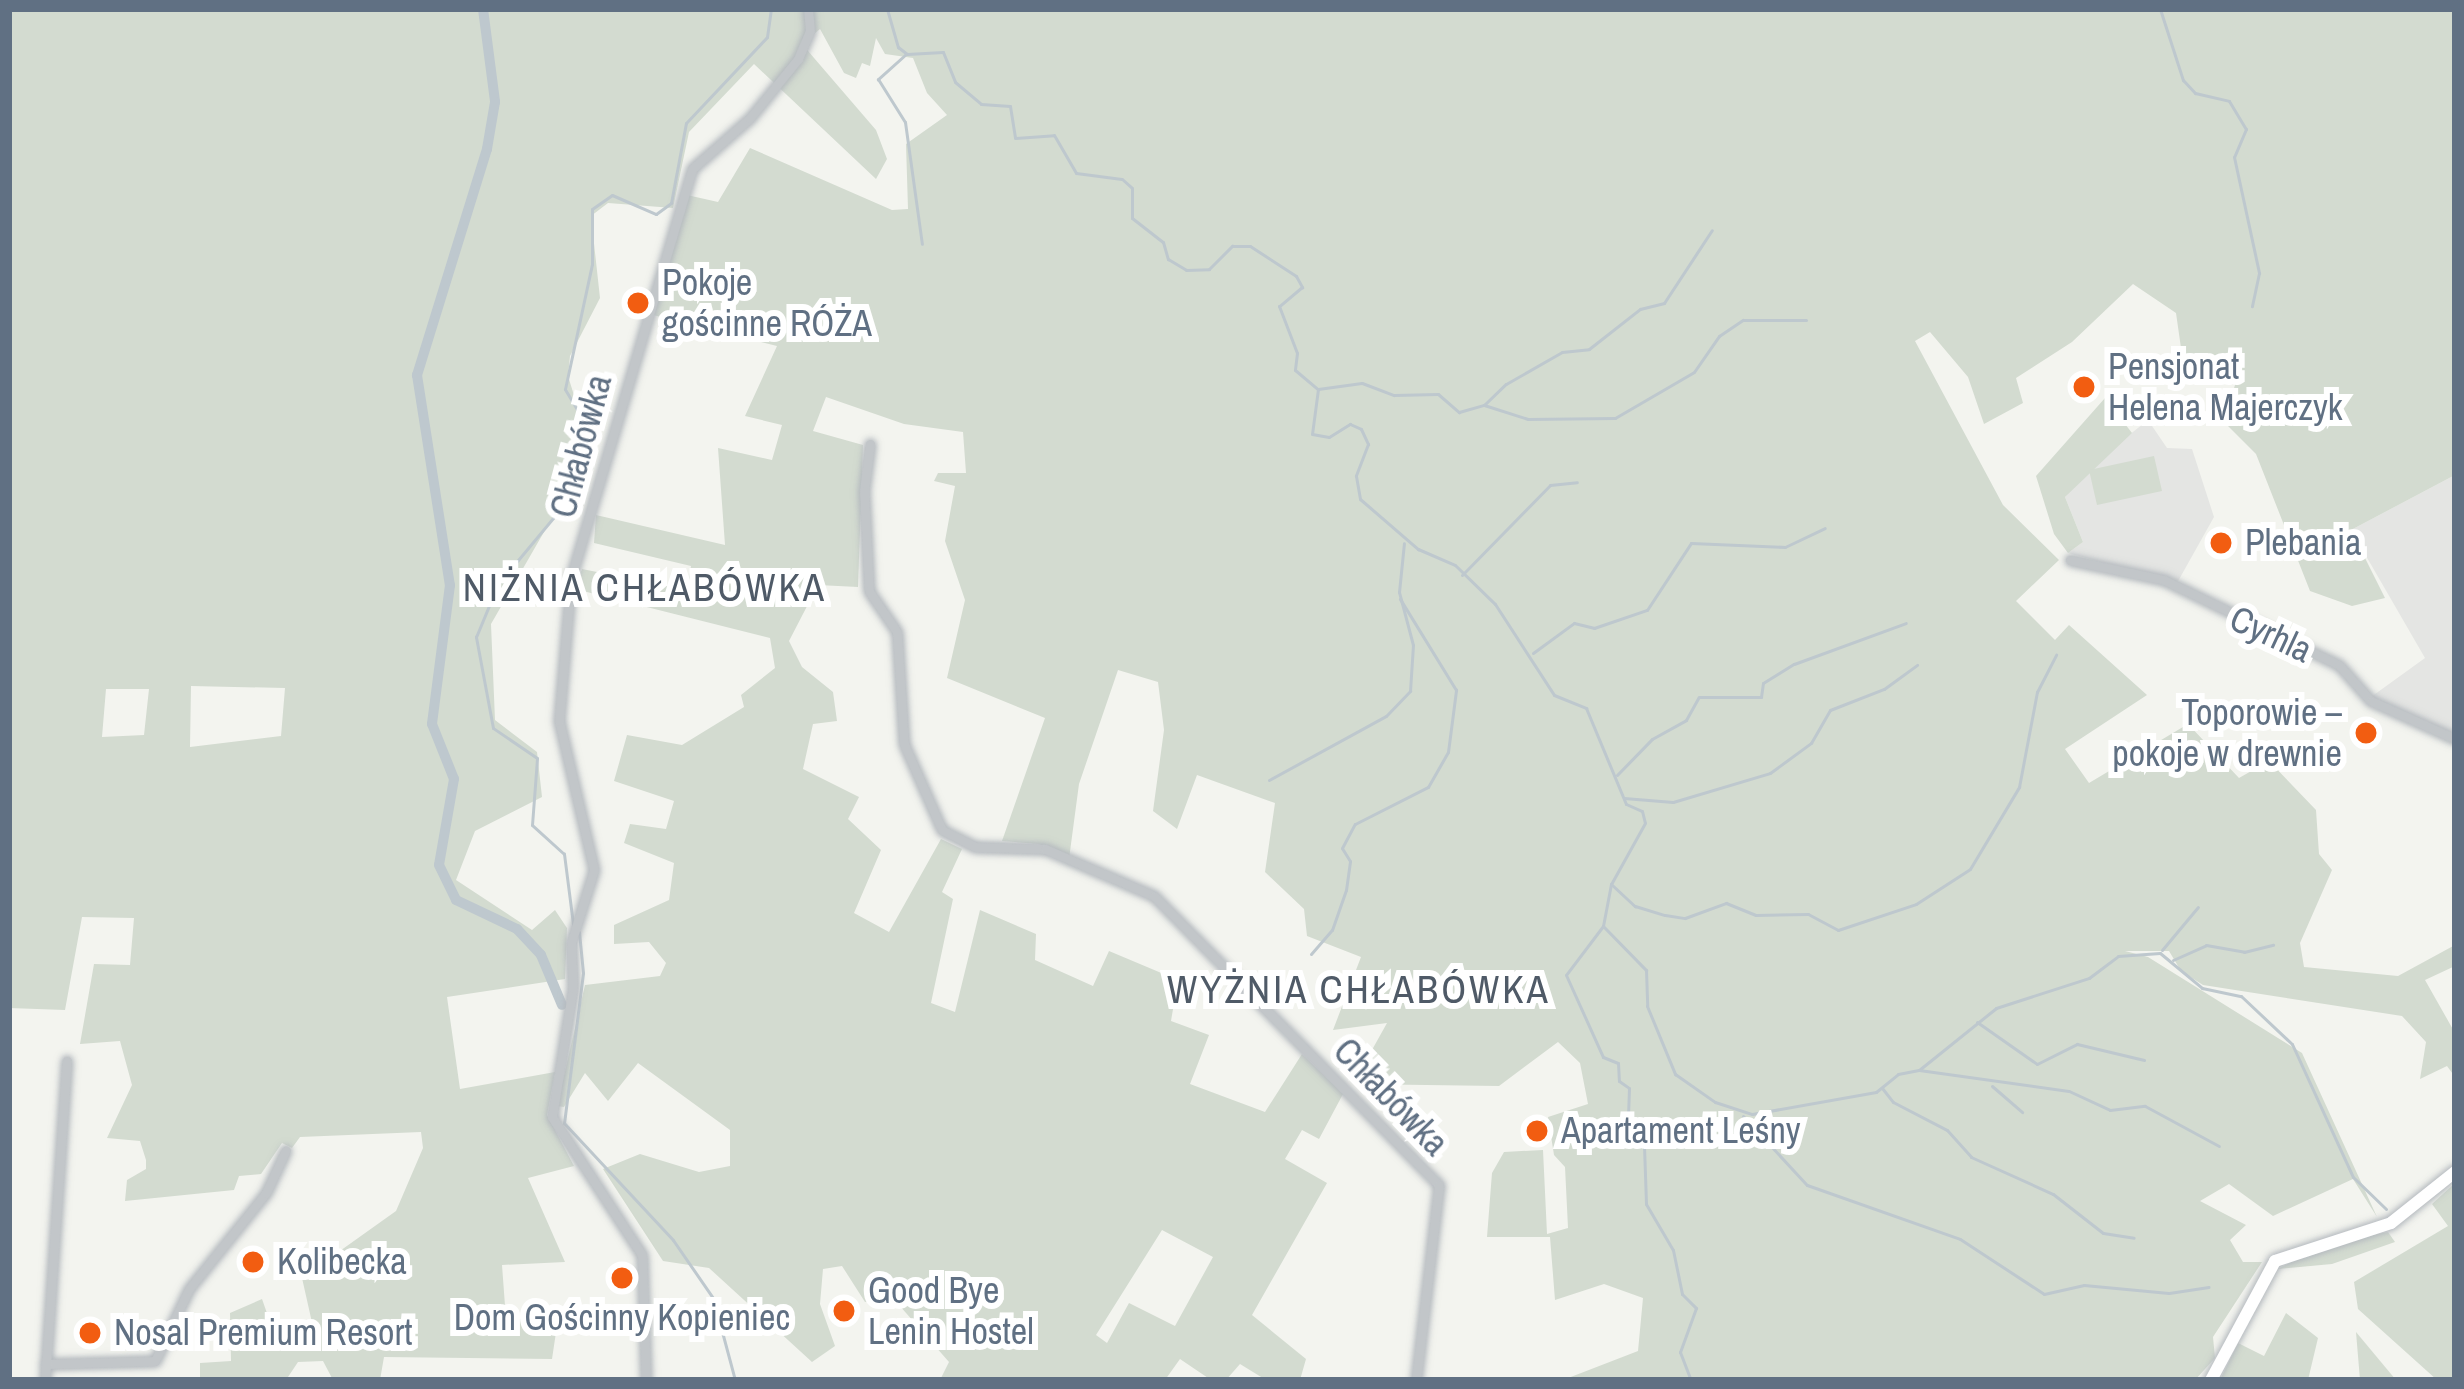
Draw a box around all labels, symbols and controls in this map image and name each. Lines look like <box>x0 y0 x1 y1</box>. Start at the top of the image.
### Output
place label: Pokoje gościnne RÓŻA <box>662 260 872 345</box>
marker: Pokoje gościnne RÓŻA <box>625 290 651 316</box>
place label: Pensjonat Helena Majerczyk <box>2108 344 2343 429</box>
street label: Chłabówka <box>541 370 621 522</box>
marker: Pensjonat Helena Majerczyk <box>2071 374 2097 400</box>
place label: Plebania <box>2245 521 2362 565</box>
marker: Plebania <box>2208 530 2234 556</box>
district label: NIŻNIA CHŁABÓWKA <box>462 564 828 610</box>
street label: Cyrhla <box>2223 596 2319 672</box>
place label: Toporowie – pokoje w drewnie <box>2112 690 2342 775</box>
marker: Toporowie – pokoje w drewnie <box>2353 720 2379 746</box>
district label: WYŻNIA CHŁABÓWKA <box>1166 966 1552 1012</box>
street label: Chłabówka <box>1325 1029 1457 1165</box>
place label: Apartament Leśny <box>1561 1109 1801 1153</box>
marker: Apartament Leśny <box>1524 1118 1550 1144</box>
place label: Kolibecka <box>277 1240 407 1284</box>
marker: Kolibecka <box>240 1249 266 1275</box>
marker: Dom Gościnny Kopieniec <box>609 1265 635 1291</box>
place label: Good Bye Lenin Hostel <box>868 1268 1034 1353</box>
place label: Dom Gościnny Kopieniec <box>454 1296 790 1340</box>
marker: Good Bye Lenin Hostel <box>831 1298 857 1324</box>
place label: Nosal Premium Resort <box>114 1311 413 1355</box>
marker: Nosal Premium Resort <box>77 1320 103 1346</box>

